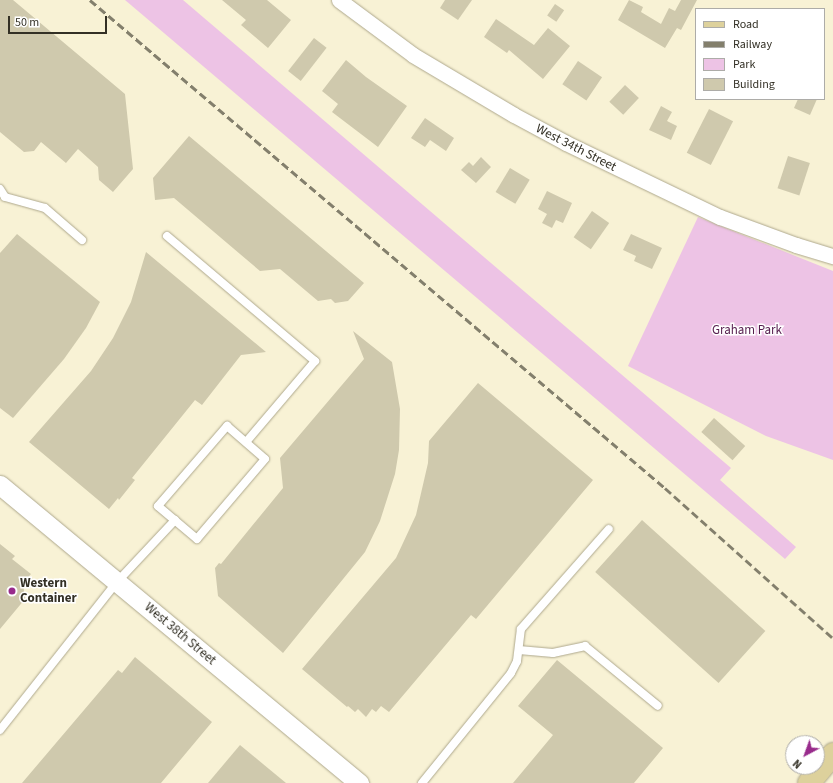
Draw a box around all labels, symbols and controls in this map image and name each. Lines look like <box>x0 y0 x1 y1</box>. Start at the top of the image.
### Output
scale bar <box>10 8 109 34</box>
legend <box>695 8 825 100</box>
text: 50 m <box>15 14 39 31</box>
text: Road <box>733 16 759 33</box>
text: Railway <box>733 36 772 53</box>
text: Park <box>733 56 755 73</box>
text: Building <box>733 76 775 93</box>
street label: West 34th Street <box>533 121 619 175</box>
park label: Graham Park <box>712 322 782 338</box>
place label: Western Container <box>20 576 77 607</box>
marker: Western Container <box>7 586 17 596</box>
street label: West 38th Street <box>141 600 219 668</box>
north arrow <box>785 735 825 775</box>
text: N <box>790 756 805 772</box>

